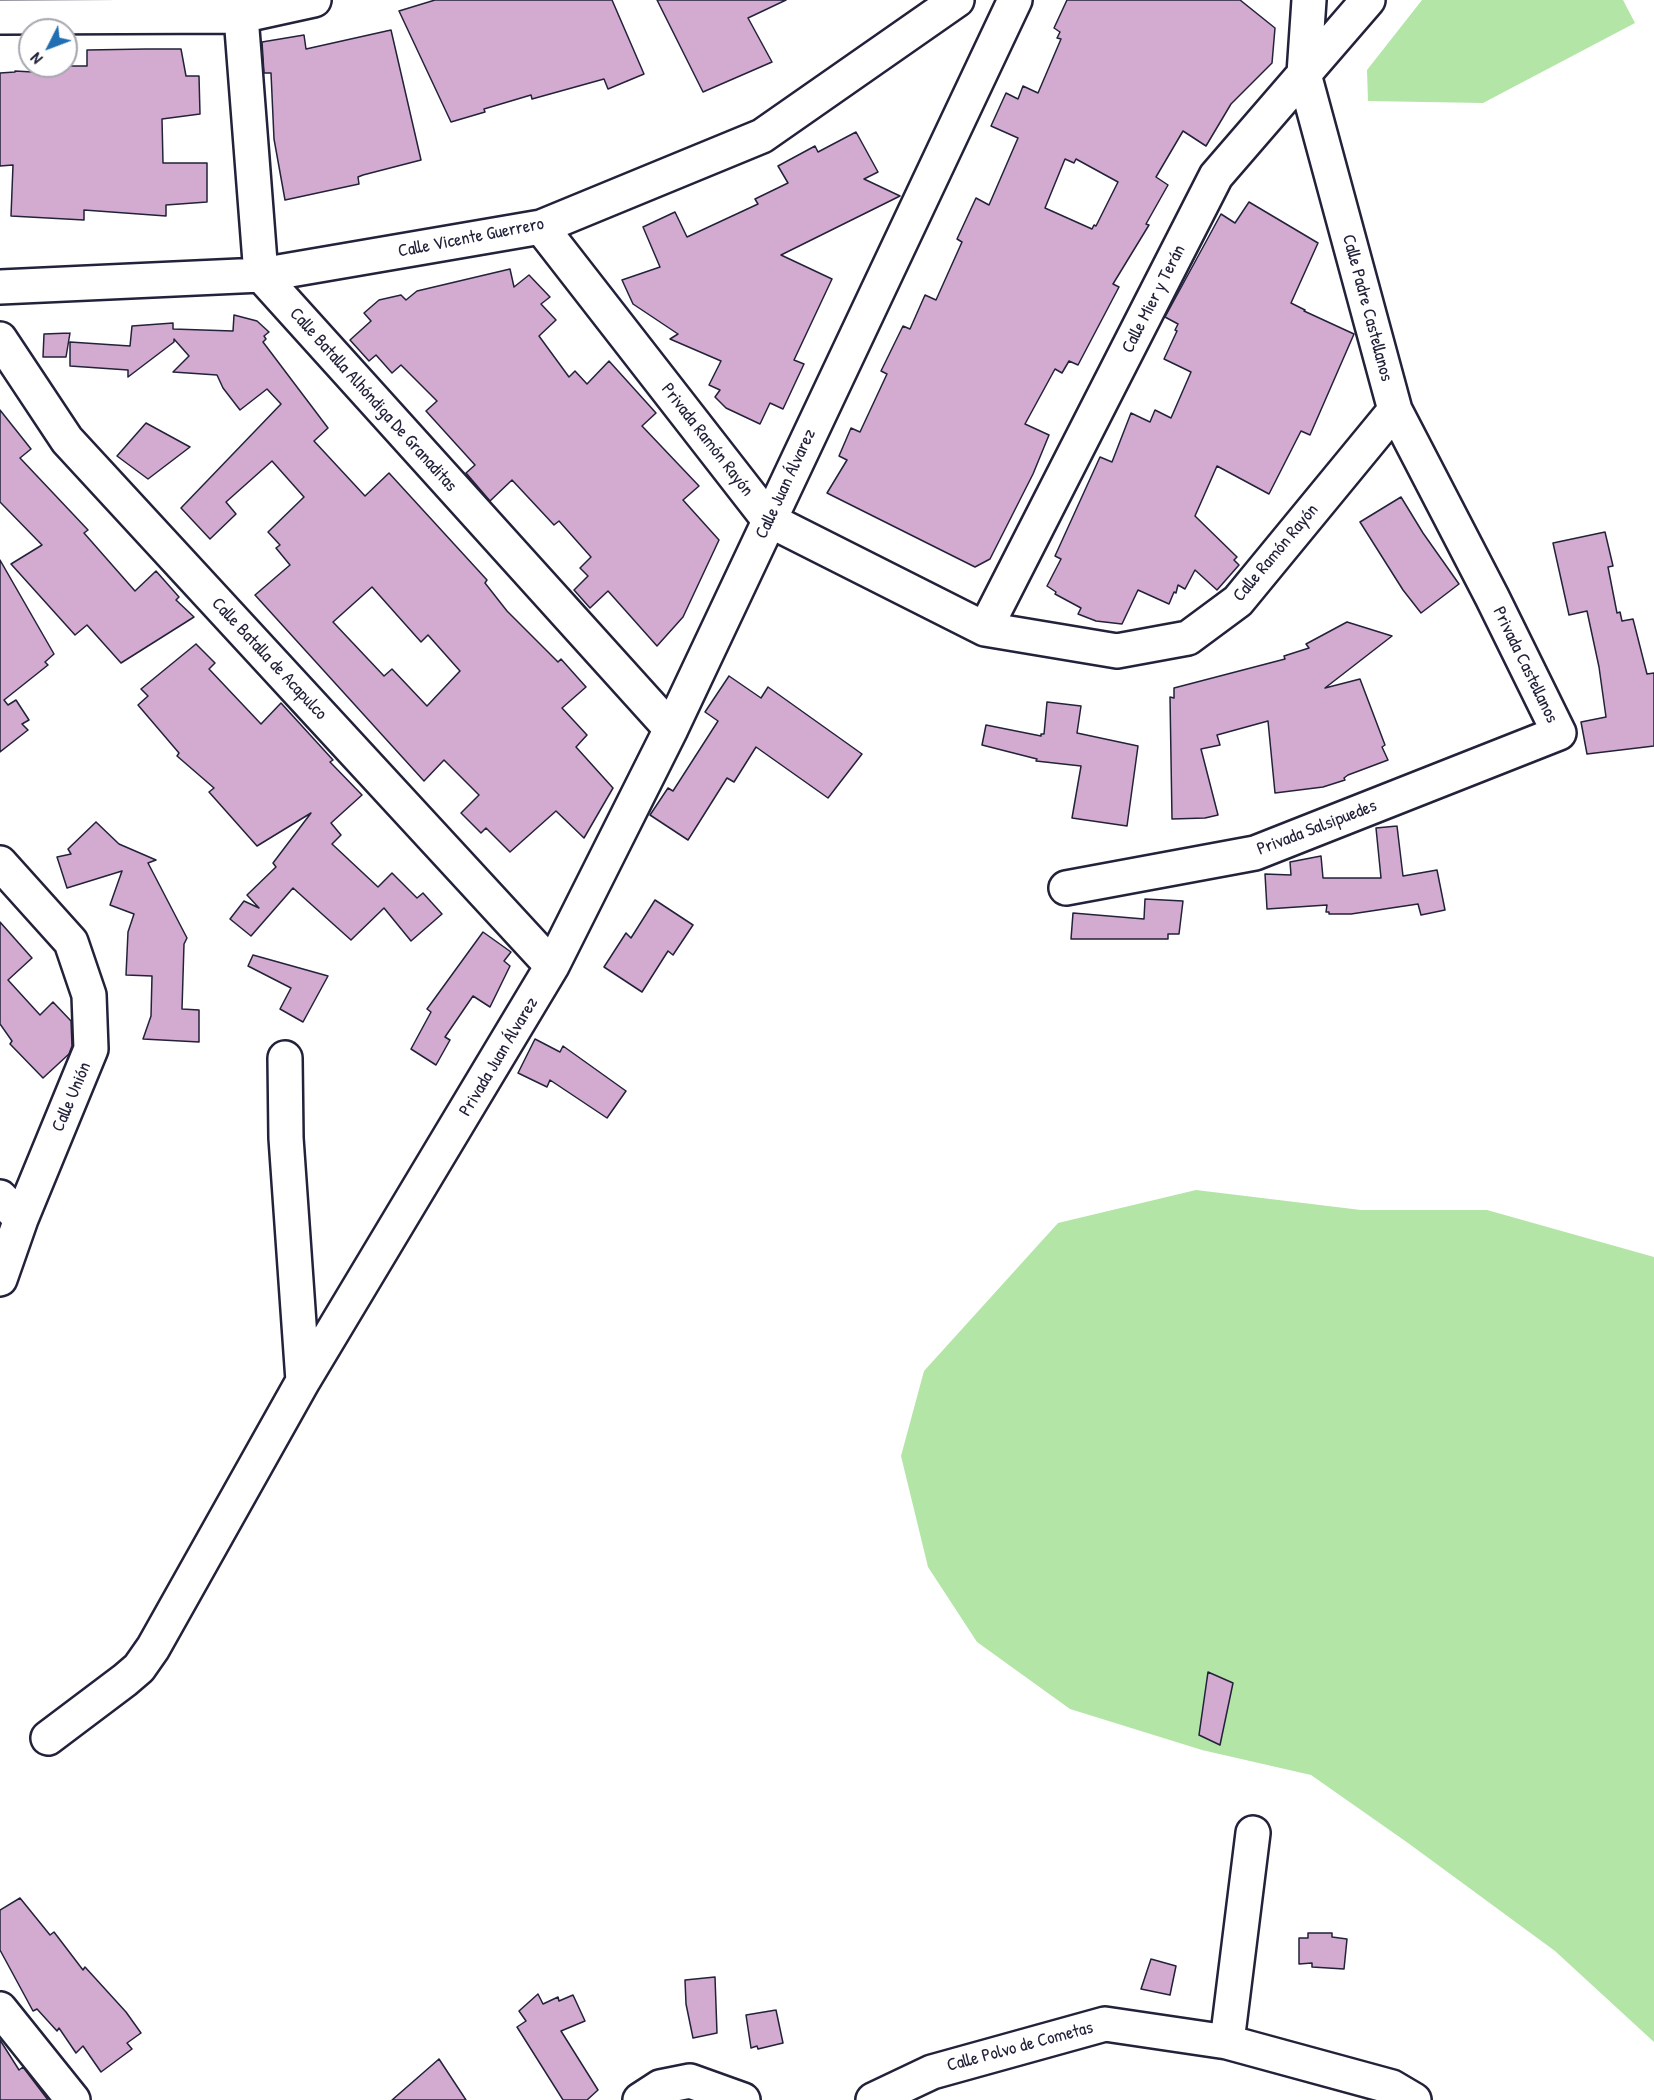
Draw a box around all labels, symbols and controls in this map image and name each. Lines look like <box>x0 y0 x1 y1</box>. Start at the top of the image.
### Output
north arrow <box>18 18 78 78</box>
text: N <box>25 48 47 69</box>
street label: Calle Vicente Guerrero <box>396 213 546 263</box>
street label: Calle Padre Castellanos <box>1337 232 1397 384</box>
street label: Calle Mier y Terán <box>1117 241 1191 357</box>
street label: Calle Batalla Alhóndiga De Granaditas <box>285 304 461 496</box>
street label: Privada Ramón Rayón <box>656 379 758 501</box>
street label: Calle Juan Álvarez <box>751 426 821 542</box>
street label: Calle Ramón Rayón <box>1229 500 1323 606</box>
street label: Calle Batalla de Acapulco <box>207 593 331 725</box>
street label: Privada Castellanos <box>1488 603 1562 727</box>
street label: Privada Salsipuedes <box>1254 795 1380 861</box>
street label: Privada Juan Álvarez <box>455 994 543 1120</box>
street label: Calle Unión <box>48 1059 96 1135</box>
street label: Calle Polvo de Cometas <box>945 2017 1095 2077</box>

